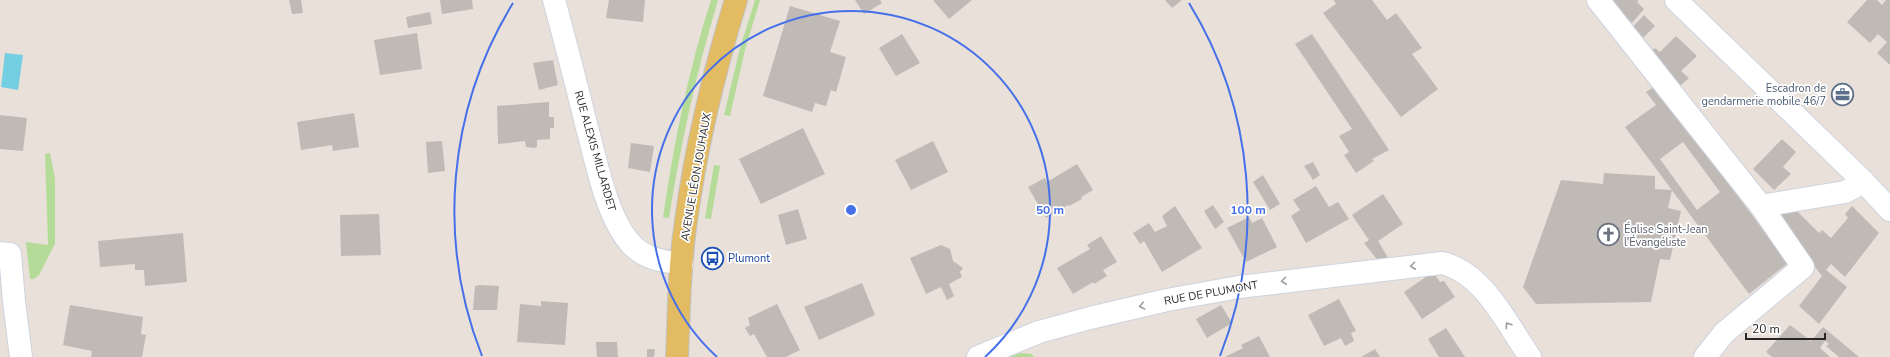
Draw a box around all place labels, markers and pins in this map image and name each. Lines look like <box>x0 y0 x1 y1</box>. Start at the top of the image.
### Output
place label: Escadron de gendarmerie mobile 46/7 <box>1702 81 1826 109</box>
office icon: Escadron de gendarmerie mobile 46/7 <box>1829 81 1855 107</box>
centre of rings <box>844 203 858 217</box>
place label: Église Saint-Jean l'Évangéliste <box>1624 221 1708 250</box>
church icon: Église Saint-Jean l'Évangéliste <box>1596 222 1622 248</box>
bus stop icon: Plumont <box>699 245 725 271</box>
place label: Plumont <box>728 251 770 266</box>

